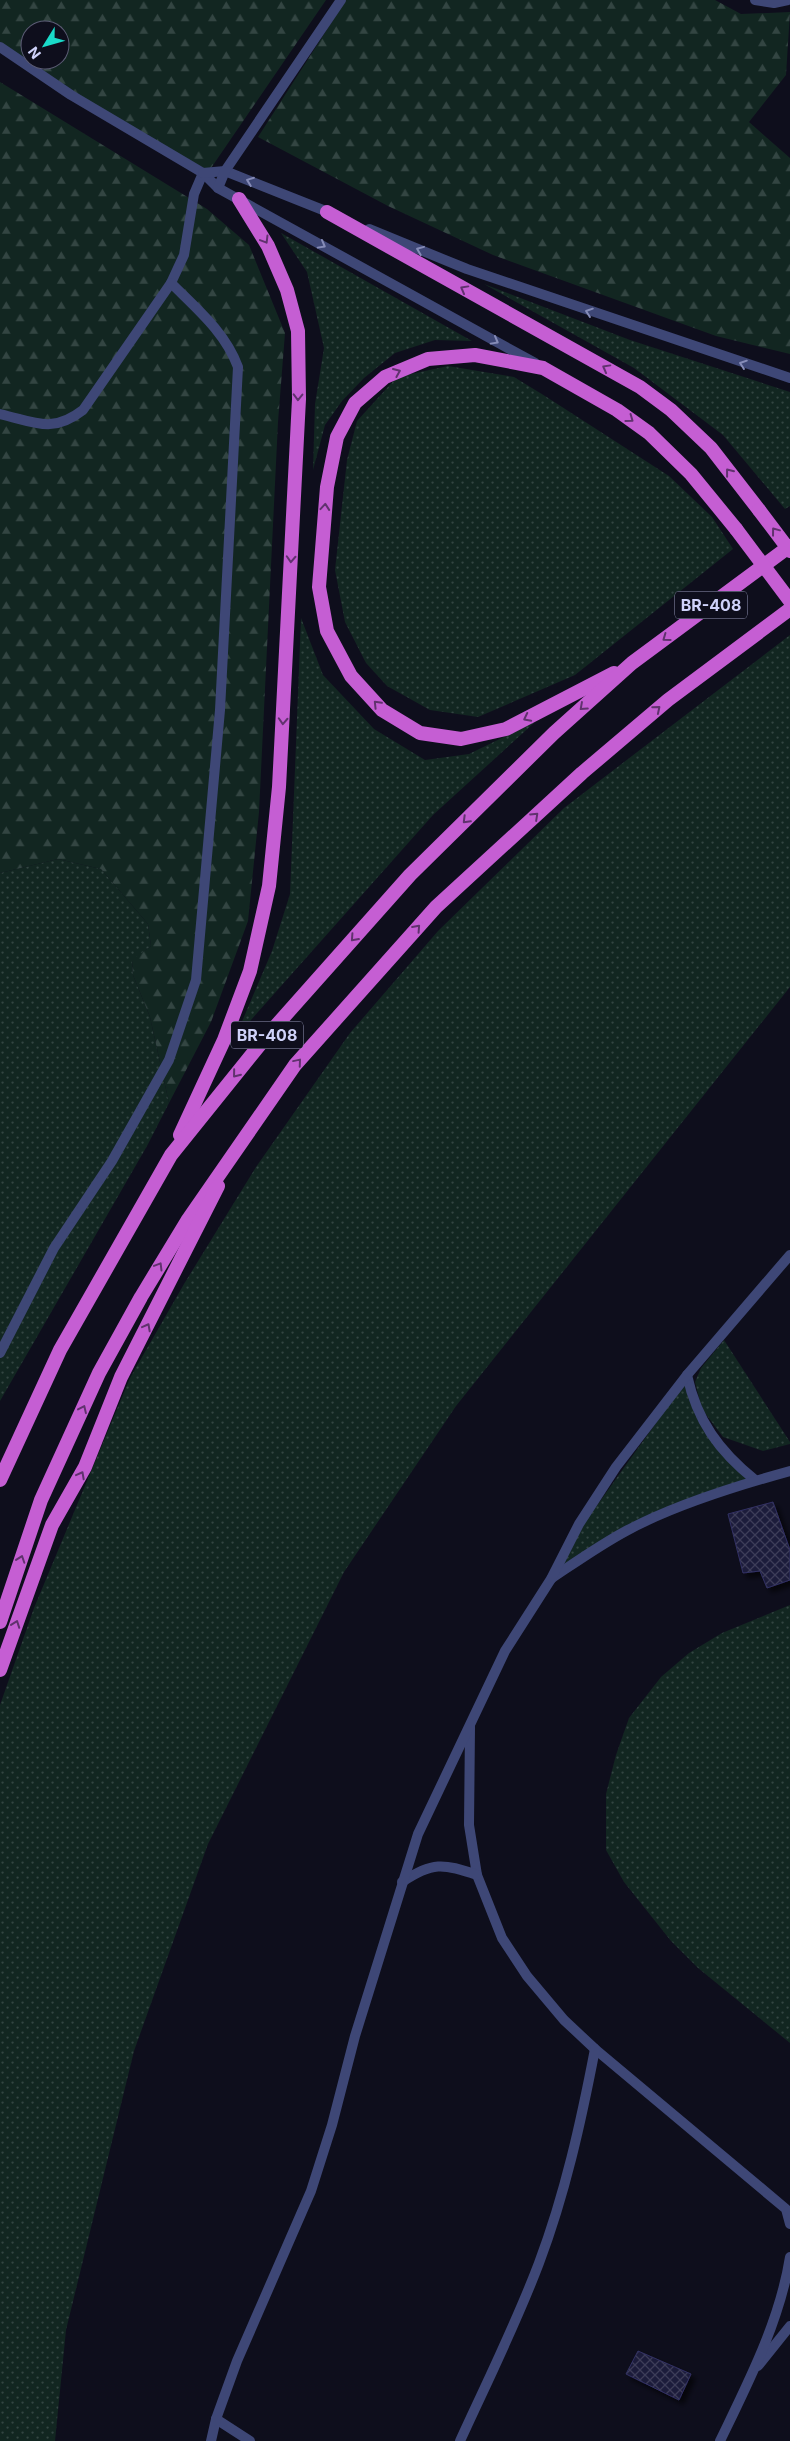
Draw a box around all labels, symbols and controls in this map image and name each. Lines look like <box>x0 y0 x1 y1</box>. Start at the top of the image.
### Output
north arrow <box>20 20 70 70</box>
text: N <box>24 44 44 63</box>
one-way arrow <box>246 177 255 187</box>
one-way arrow <box>258 235 268 244</box>
one-way arrow <box>317 239 326 249</box>
one-way arrow <box>416 246 425 257</box>
one-way arrow <box>461 285 470 295</box>
one-way arrow <box>586 308 594 318</box>
one-way arrow <box>489 335 498 345</box>
one-way arrow <box>740 360 748 370</box>
one-way arrow <box>603 364 612 374</box>
one-way arrow <box>392 367 401 378</box>
one-way arrow <box>293 393 303 401</box>
one-way arrow <box>624 413 633 422</box>
one-way arrow <box>727 469 735 478</box>
one-way arrow <box>320 503 331 511</box>
one-way arrow <box>772 528 780 537</box>
one-way arrow <box>285 555 296 563</box>
road number: BR-408 <box>675 592 747 618</box>
one-way arrow <box>663 632 672 640</box>
one-way arrow <box>374 701 383 710</box>
one-way arrow <box>579 701 588 710</box>
one-way arrow <box>652 706 661 715</box>
one-way arrow <box>523 712 532 722</box>
one-way arrow <box>277 717 288 725</box>
one-way arrow <box>529 813 538 822</box>
one-way arrow <box>463 814 472 823</box>
one-way arrow <box>411 924 420 933</box>
one-way arrow <box>351 932 360 941</box>
road number: BR-408 <box>231 1022 303 1048</box>
one-way arrow <box>292 1059 301 1068</box>
one-way arrow <box>234 1068 242 1077</box>
one-way arrow <box>153 1262 163 1271</box>
one-way arrow <box>141 1323 151 1332</box>
one-way arrow <box>76 1405 87 1414</box>
one-way arrow <box>75 1472 85 1481</box>
one-way arrow <box>15 1556 25 1564</box>
one-way arrow <box>10 1620 20 1628</box>

